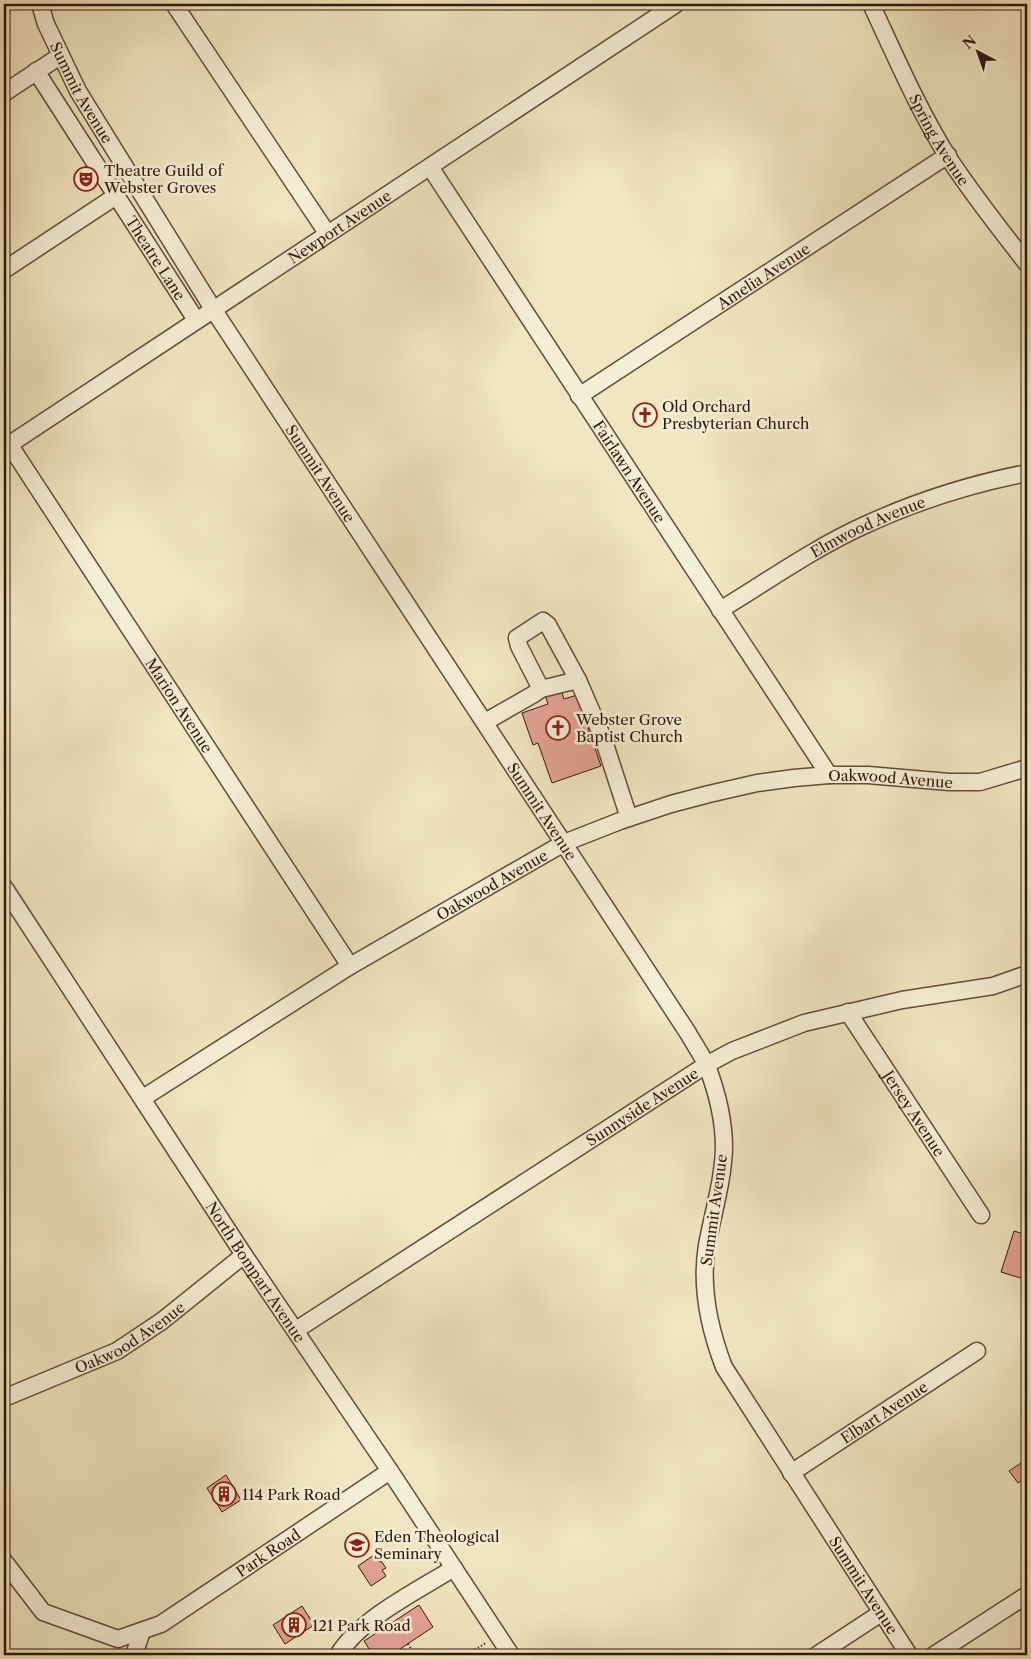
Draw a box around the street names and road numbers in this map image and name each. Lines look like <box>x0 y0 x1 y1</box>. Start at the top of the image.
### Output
street label: Summit Avenue <box>46 39 117 146</box>
street label: Spring Avenue <box>905 91 974 189</box>
street label: Newport Avenue <box>284 186 394 267</box>
street label: Theatre Lane <box>122 212 190 303</box>
street label: Amelia Avenue <box>712 238 813 313</box>
street label: Fairlawn Avenue <box>589 417 670 526</box>
street label: Summit Avenue <box>282 421 360 526</box>
street label: Elmwood Avenue <box>807 492 928 561</box>
street label: Marion Avenue <box>142 654 217 756</box>
street label: Summit Avenue <box>503 759 581 863</box>
street label: Oakwood Avenue <box>828 766 954 792</box>
street label: Oakwood Avenue <box>433 845 551 924</box>
street label: Sunnyside Avenue <box>582 1063 702 1150</box>
street label: Jersey Avenue <box>878 1065 949 1160</box>
street label: Summit Avenue <box>697 1153 731 1267</box>
street label: North Bompart Avenue <box>202 1198 310 1346</box>
street label: Oakwood Avenue <box>72 1297 188 1377</box>
street label: Elbart Avenue <box>837 1377 931 1448</box>
street label: Park Road <box>232 1524 304 1581</box>
street label: Summit Avenue <box>826 1532 902 1638</box>

